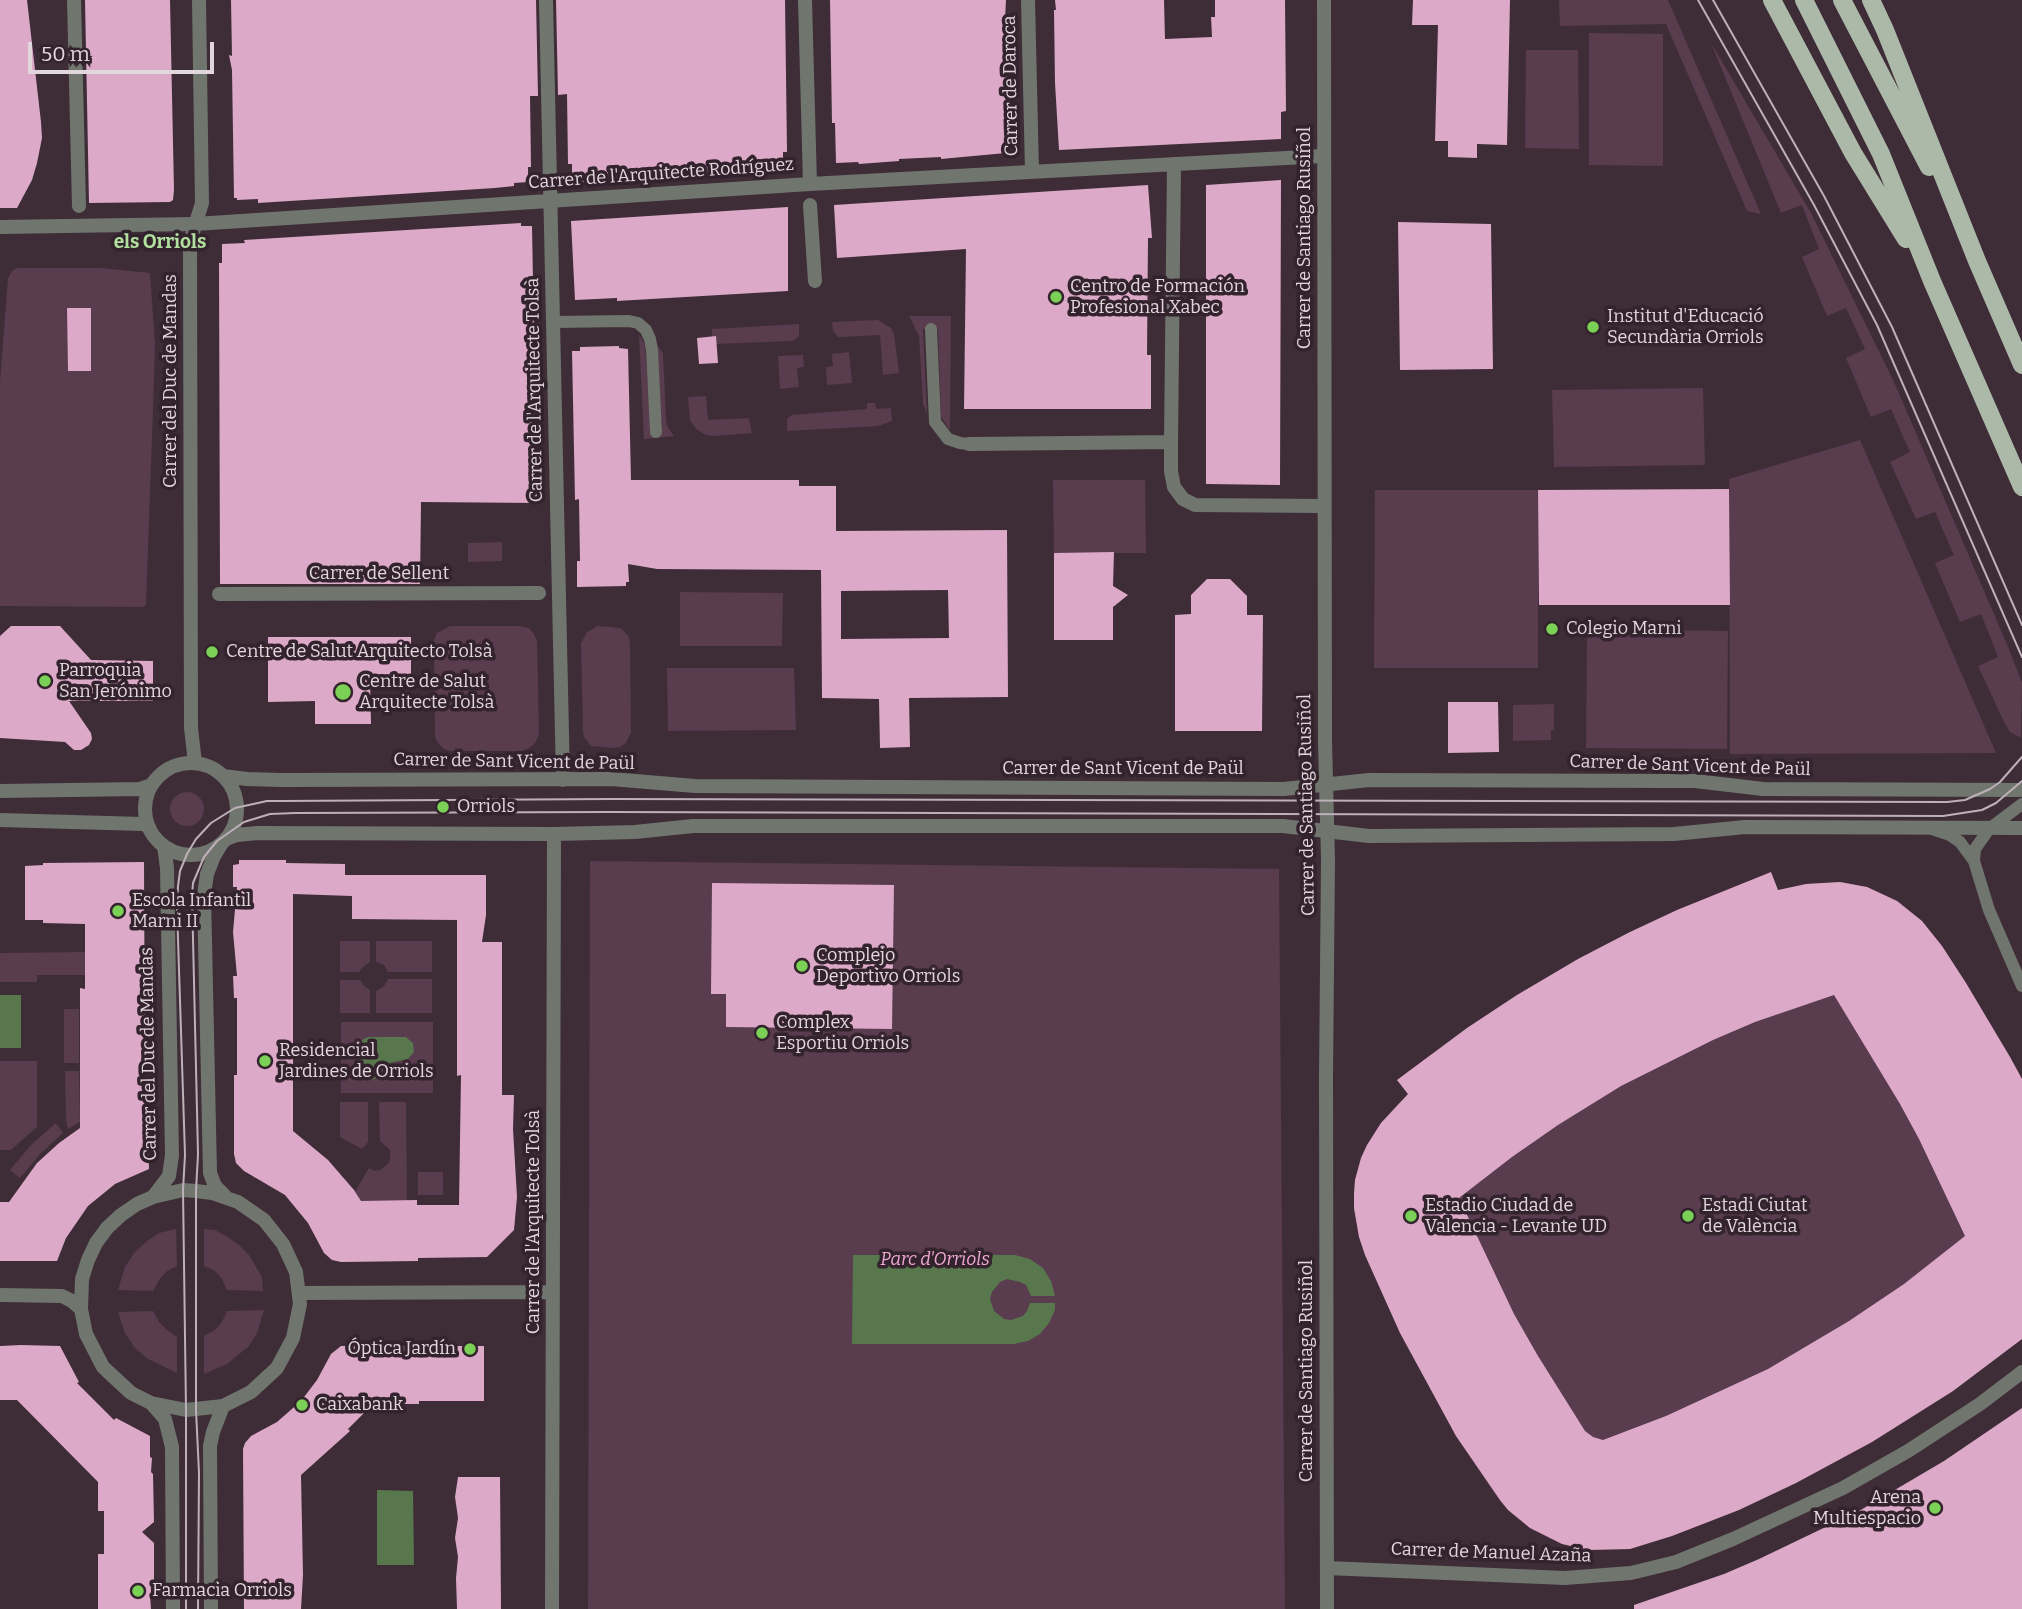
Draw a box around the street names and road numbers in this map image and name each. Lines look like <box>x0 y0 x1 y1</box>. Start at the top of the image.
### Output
street label: Carrer de Daroca <box>999 15 1023 157</box>
street label: Carrer de Santiago Rusiñol <box>1294 127 1316 349</box>
street label: Carrer de l'Arquitecte Rodríguez <box>528 154 794 194</box>
street label: Carrer del Duc de Mandas <box>160 274 182 488</box>
street label: Carrer de l'Arquitecte Tolsà <box>522 278 548 502</box>
street label: Carrer de Sellent <box>309 563 449 585</box>
street label: Carrer de Santiago Rusiñol <box>1294 694 1320 916</box>
street label: Carrer de Sant Vicent de Paül <box>393 749 635 775</box>
street label: Carrer de Sant Vicent de Paül <box>1569 751 1811 781</box>
street label: Carrer de Sant Vicent de Paül <box>1002 758 1244 780</box>
street label: Carrer del Duc de Mandas <box>136 947 162 1161</box>
street label: Carrer de l'Arquitecte Tolsà <box>523 1110 545 1334</box>
street label: Carrer de Santiago Rusiñol <box>1296 1260 1318 1482</box>
street label: Carrer de Manuel Azaña <box>1390 1539 1592 1567</box>

